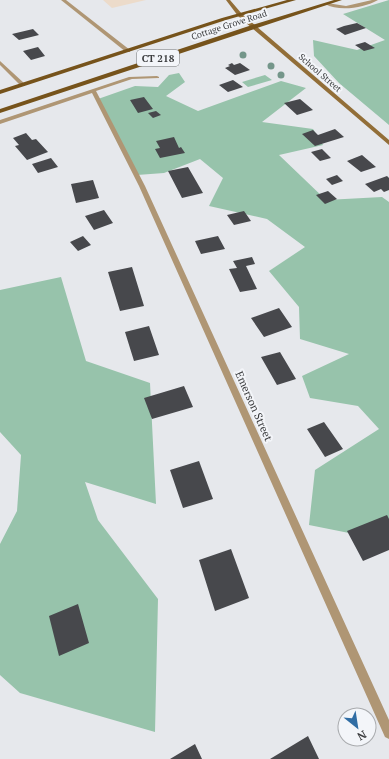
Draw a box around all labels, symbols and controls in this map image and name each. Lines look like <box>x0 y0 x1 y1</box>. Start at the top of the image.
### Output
street label: Cottage Grove Road <box>190 7 268 43</box>
road number: CT 218 <box>137 50 179 66</box>
street label: School Street <box>296 51 344 95</box>
street label: Emerson Street <box>232 369 276 443</box>
north arrow <box>337 707 377 747</box>
text: N <box>354 728 369 744</box>

